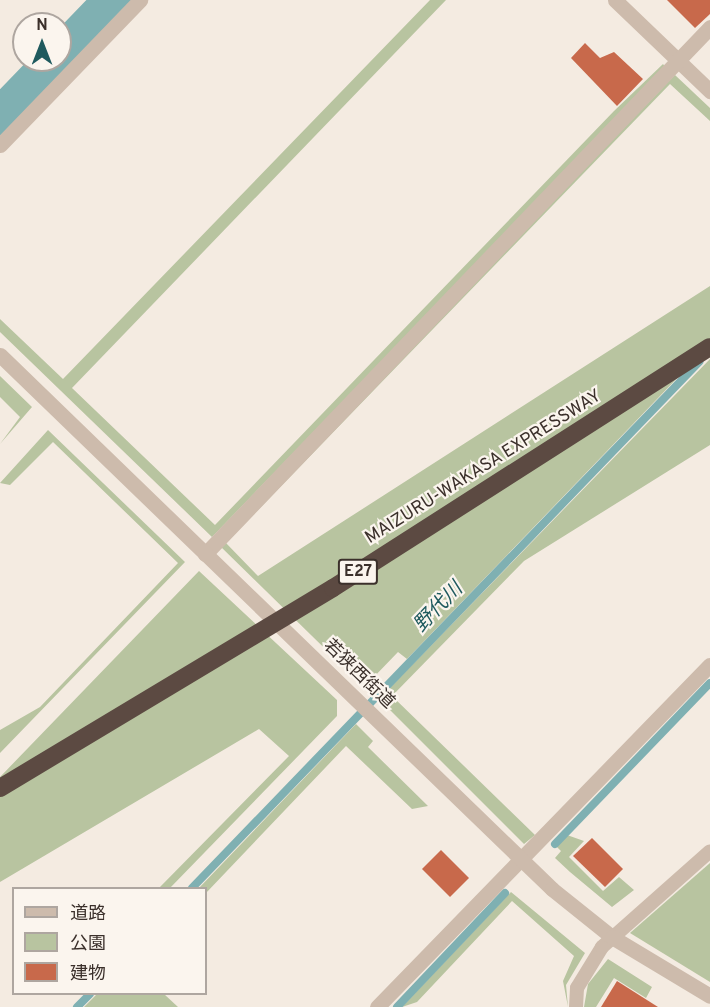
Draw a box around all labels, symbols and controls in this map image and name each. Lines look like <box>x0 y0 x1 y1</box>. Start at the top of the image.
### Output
north arrow <box>12 12 72 72</box>
text: N <box>36 16 48 36</box>
street label: MAIZURU-WAKASA EXPRESSWAY <box>362 386 606 550</box>
road number: E27 <box>337 559 379 585</box>
water label: 野代川 <box>410 578 468 638</box>
street label: 若狭西街道 <box>318 636 398 714</box>
legend <box>12 887 207 995</box>
text: 道路 <box>70 903 106 926</box>
text: 公園 <box>70 933 106 956</box>
text: 建物 <box>70 963 106 986</box>

